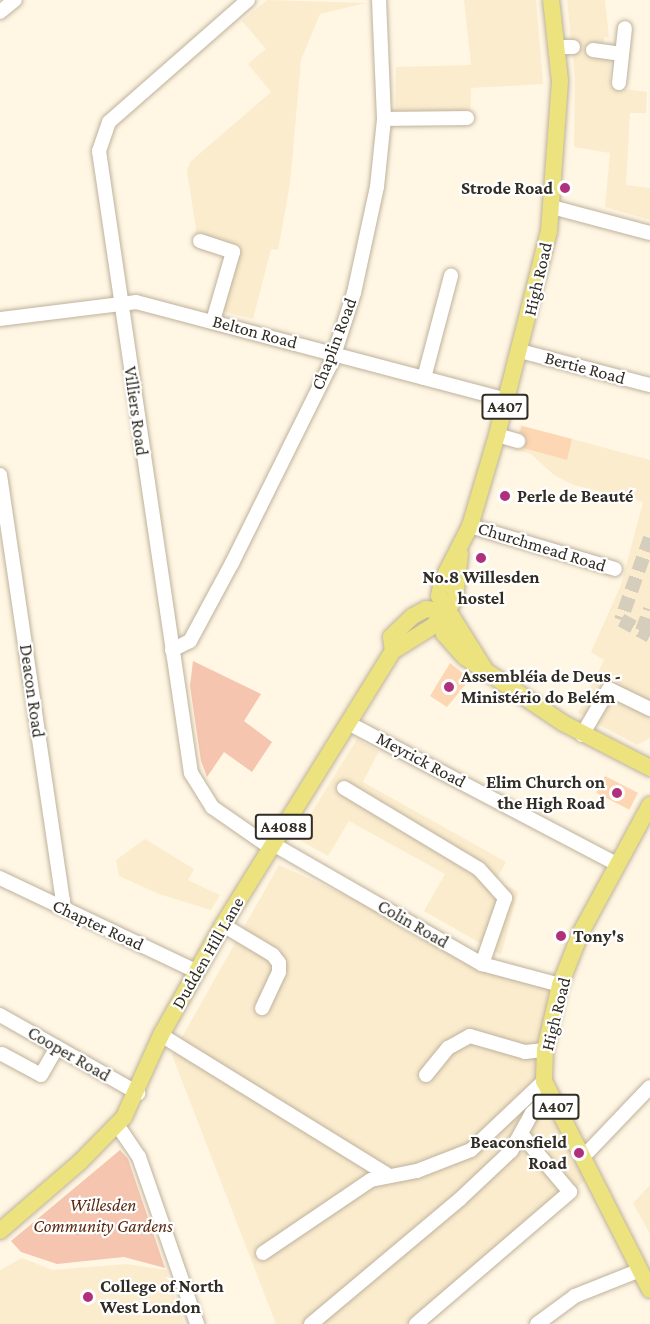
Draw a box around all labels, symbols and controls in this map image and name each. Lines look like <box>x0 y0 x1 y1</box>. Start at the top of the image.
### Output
place label: Strode Road <box>461 177 553 199</box>
marker: Strode Road <box>558 181 572 195</box>
street label: High Road <box>519 240 557 318</box>
street label: Chaplin Road <box>307 295 361 393</box>
street label: Belton Road <box>210 310 300 354</box>
street label: Bertie Road <box>542 347 628 389</box>
street label: Villiers Road <box>119 365 153 457</box>
road number: A407 <box>481 394 529 420</box>
place label: Perle de Beauté <box>517 485 633 507</box>
marker: Perle de Beauté <box>498 489 512 503</box>
street label: Churchmead Road <box>475 517 609 577</box>
marker: No.8 Willesden hostel <box>474 551 488 565</box>
place label: No.8 Willesden hostel <box>423 567 539 610</box>
street label: Deacon Road <box>15 643 49 739</box>
place label: Assembléia de Deus - Ministério do Belém <box>461 666 621 708</box>
marker: Assembléia de Deus - Ministério do Belém <box>442 680 456 694</box>
street label: Meyrick Road <box>373 727 469 793</box>
place label: Elim Church on the High Road <box>486 772 605 814</box>
marker: Elim Church on the High Road <box>610 786 624 800</box>
road number: A4088 <box>254 814 314 840</box>
street label: Dudden Hill Lane <box>167 893 249 1013</box>
street label: Chapter Road <box>49 894 147 956</box>
street label: Colin Road <box>374 895 452 953</box>
place label: Tony's <box>573 925 624 947</box>
marker: Tony's <box>554 929 568 943</box>
street label: High Road <box>536 975 576 1053</box>
street label: Cooper Road <box>24 1022 114 1086</box>
road number: A407 <box>532 1094 580 1120</box>
place label: Beaconsfield Road <box>470 1132 567 1174</box>
marker: Beaconsfield Road <box>572 1146 586 1160</box>
park label: Willesden Community Gardens <box>33 1195 173 1238</box>
place label: College of North West London <box>100 1276 224 1318</box>
marker: College of North West London <box>81 1290 95 1304</box>

